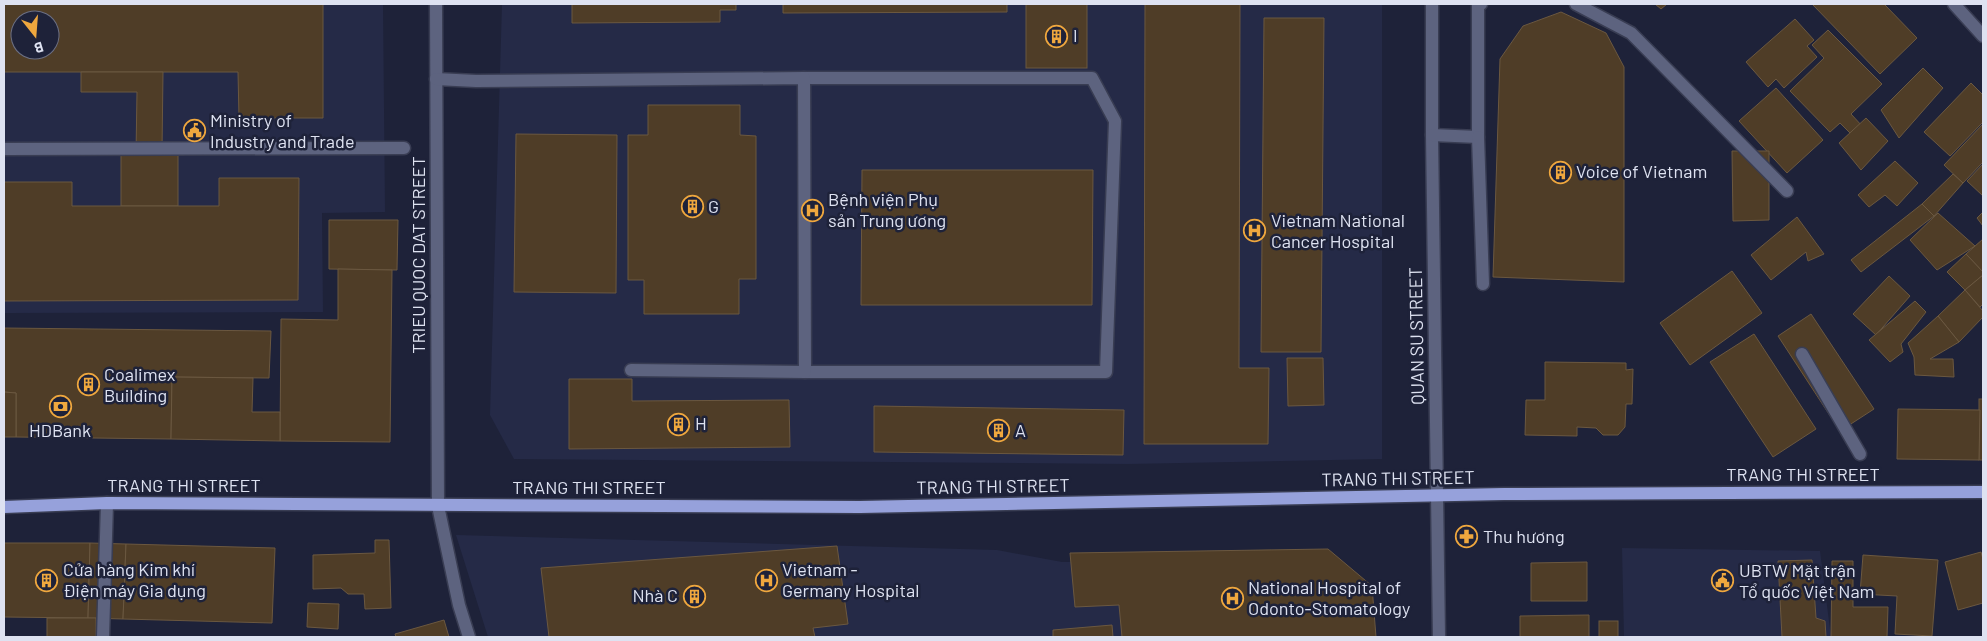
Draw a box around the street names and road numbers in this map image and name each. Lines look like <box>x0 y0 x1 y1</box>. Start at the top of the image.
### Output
street label: TRIEU QUOC DAT STREET <box>407 156 429 354</box>
street label: QUAN SU STREET <box>1404 267 1428 405</box>
street label: TRANG THI STREET <box>1726 463 1880 485</box>
street label: TRANG THI STREET <box>1321 466 1475 490</box>
street label: TRANG THI STREET <box>107 474 261 496</box>
street label: TRANG THI STREET <box>916 474 1070 498</box>
street label: TRANG THI STREET <box>512 476 666 498</box>

